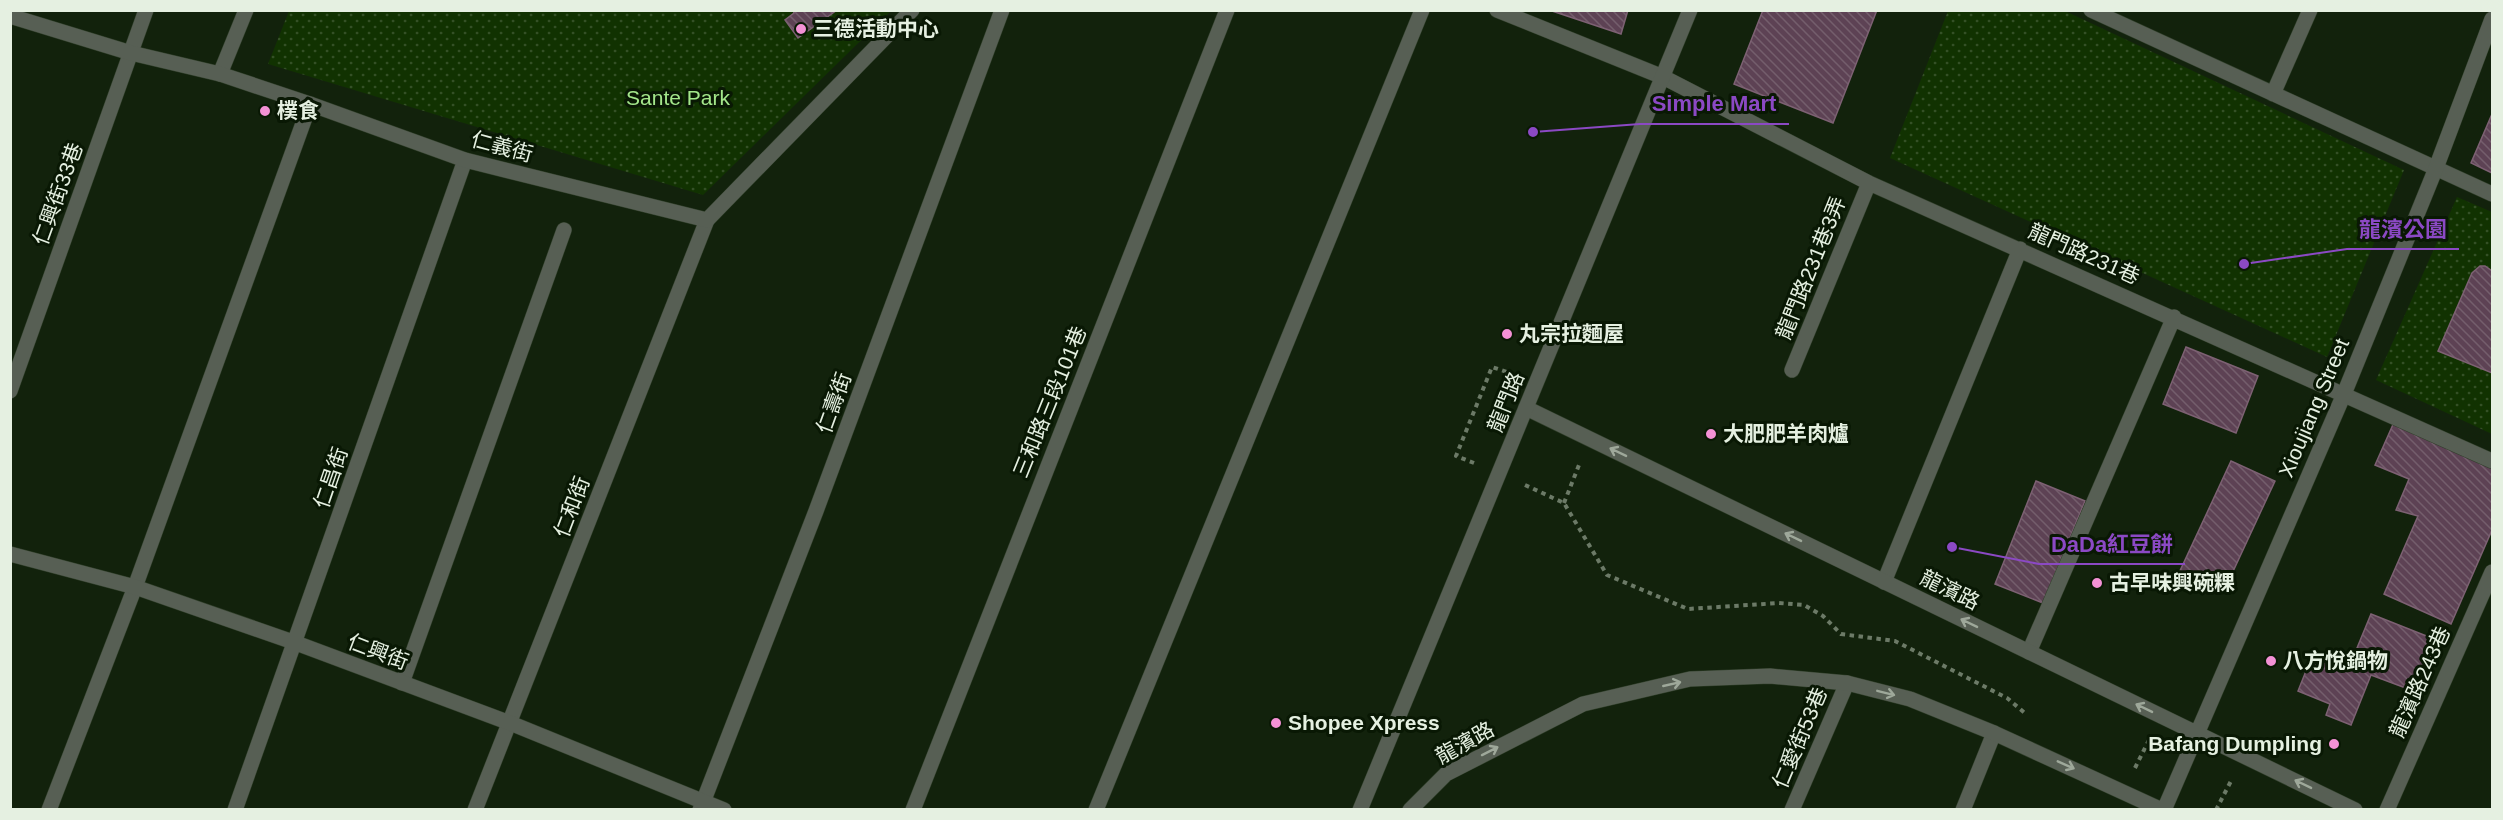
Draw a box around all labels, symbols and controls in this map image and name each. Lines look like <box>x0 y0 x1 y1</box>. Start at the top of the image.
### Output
place label: 三德活動中心 <box>813 17 939 40</box>
marker: 三德活動中心 <box>794 22 808 36</box>
callout: Simple Mart <box>1640 84 1789 124</box>
park label: Sante Park <box>626 86 730 109</box>
text: Simple Mart <box>1652 91 1777 116</box>
place label: 樸食 <box>277 99 319 122</box>
marker: 樸食 <box>258 104 272 118</box>
street label: 仁義街 <box>469 127 536 166</box>
street label: 仁興街33巷 <box>28 139 87 248</box>
street label: 龍門路231巷3弄 <box>1771 193 1850 342</box>
callout: 龍濱公園 <box>2347 209 2459 249</box>
text: 龍濱公園 <box>2359 217 2447 242</box>
street label: 龍門路231巷 <box>2025 219 2143 288</box>
place label: 丸宗拉麵屋 <box>1519 322 1624 345</box>
street label: 三和路三段101巷 <box>1009 323 1090 481</box>
marker: 丸宗拉麵屋 <box>1500 327 1514 341</box>
street label: Xioujiang Street <box>2274 335 2353 481</box>
street label: 龍門路 <box>1483 368 1528 435</box>
street label: 仁壽街 <box>812 369 855 436</box>
place label: 大肥肥羊肉爐 <box>1723 422 1849 445</box>
marker: 大肥肥羊肉爐 <box>1704 427 1718 441</box>
street label: 仁昌街 <box>309 444 352 511</box>
one-way arrow <box>1609 446 1627 458</box>
street label: 仁和街 <box>550 473 594 540</box>
callout: DaDa紅豆餅 <box>2039 524 2185 564</box>
one-way arrow <box>1785 531 1803 543</box>
text: DaDa紅豆餅 <box>2051 532 2173 557</box>
street label: 龍濱路 <box>1917 565 1984 614</box>
place label: 古早味興碗粿 <box>2109 571 2235 594</box>
marker: 古早味興碗粿 <box>2090 576 2104 590</box>
one-way arrow <box>1960 616 1978 628</box>
street label: 龍濱路243巷 <box>2385 623 2454 741</box>
street label: 仁興街 <box>345 630 412 674</box>
place label: 八方悅鍋物 <box>2283 649 2388 672</box>
marker: 八方悅鍋物 <box>2264 654 2278 668</box>
one-way arrow <box>1662 677 1681 689</box>
street label: 仁愛街53巷 <box>1768 684 1831 792</box>
one-way arrow <box>1876 687 1895 699</box>
one-way arrow <box>2136 702 2153 714</box>
place label: Shopee Xpress <box>1288 711 1440 734</box>
marker: Shopee Xpress <box>1269 716 1283 730</box>
street label: 龍濱路 <box>1432 717 1498 768</box>
place label: Bafang Dumpling <box>2148 732 2322 755</box>
marker: Bafang Dumpling <box>2327 737 2341 751</box>
one-way arrow <box>1481 745 1499 757</box>
one-way arrow <box>2057 760 2075 772</box>
one-way arrow <box>2294 778 2312 790</box>

